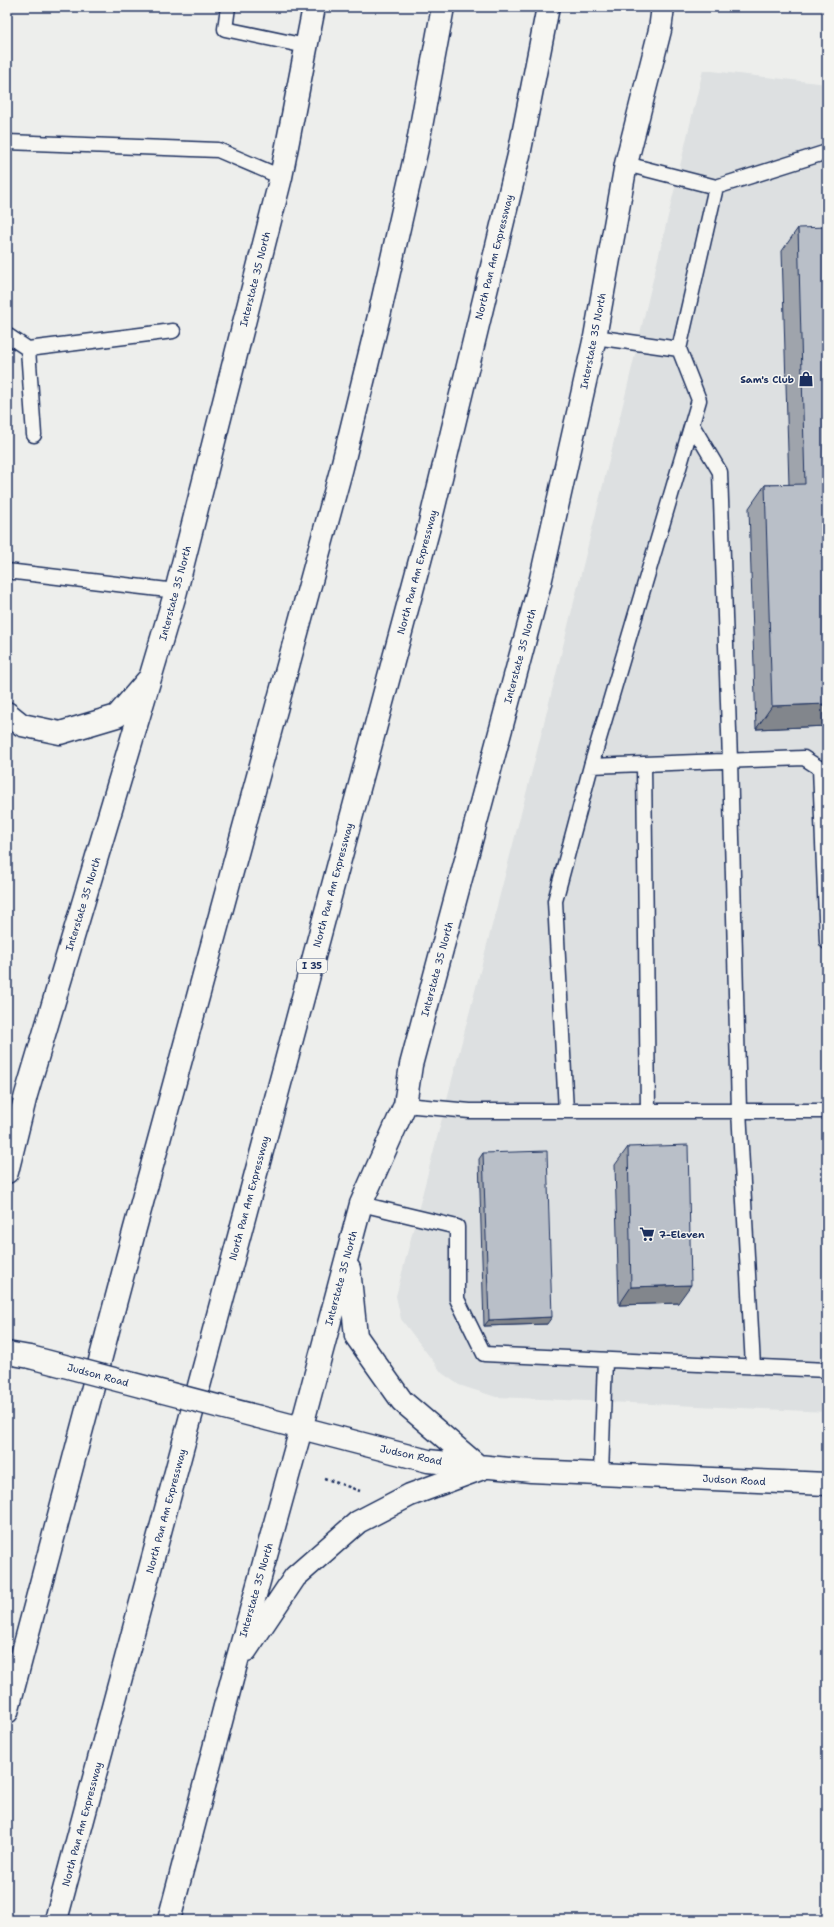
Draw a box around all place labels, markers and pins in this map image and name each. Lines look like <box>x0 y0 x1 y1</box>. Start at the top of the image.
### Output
shop icon: Sam's Club <box>797 370 815 388</box>
place label: Sam's Club <box>740 373 794 386</box>
supermarket icon: 7-Eleven <box>638 1225 656 1243</box>
place label: 7-Eleven <box>659 1228 705 1241</box>

